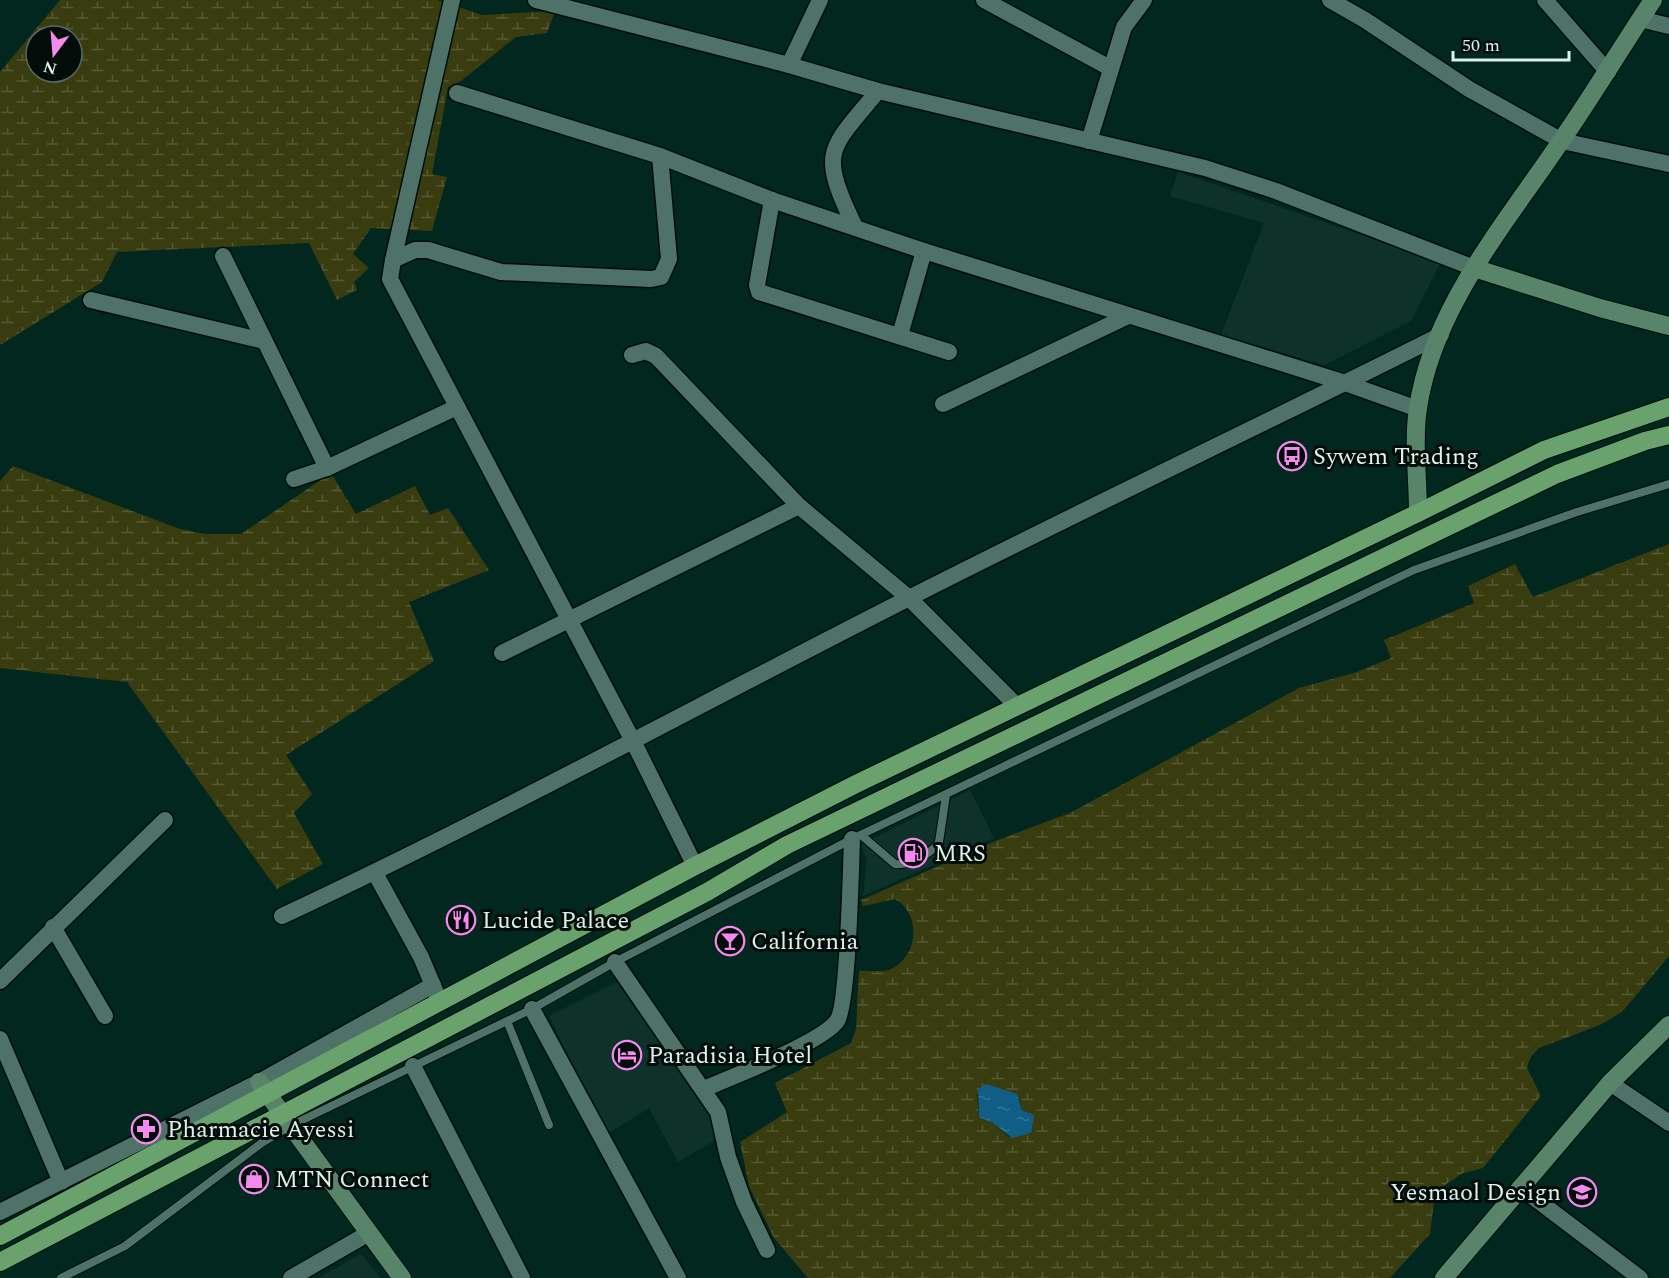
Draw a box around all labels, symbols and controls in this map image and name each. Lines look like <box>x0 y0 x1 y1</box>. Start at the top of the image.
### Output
north arrow <box>24 24 84 84</box>
scale bar <box>1453 24 1568 62</box>
text: 50 m <box>1462 32 1500 59</box>
text: N <box>41 54 60 81</box>
place label: Sywem Trading <box>1313 439 1479 475</box>
bus stop icon: Sywem Trading <box>1276 440 1308 472</box>
place label: MRS <box>934 836 986 872</box>
fuel station icon: MRS <box>897 837 929 869</box>
place label: Lucide Palace <box>482 903 629 939</box>
restaurant icon: Lucide Palace <box>445 904 477 936</box>
place label: California <box>751 924 859 960</box>
bar icon: California <box>714 925 746 957</box>
place label: Paradisia Hotel <box>648 1038 812 1074</box>
hotel icon: Paradisia Hotel <box>611 1039 643 1071</box>
place label: Pharmacie Ayessi <box>167 1112 355 1148</box>
pharmacy icon: Pharmacie Ayessi <box>130 1113 162 1145</box>
place label: MTN Connect <box>275 1162 429 1198</box>
shop icon: MTN Connect <box>238 1163 270 1195</box>
place label: Yesmaol Design <box>1390 1175 1561 1211</box>
school or university icon: Yesmaol Design <box>1566 1176 1598 1208</box>

